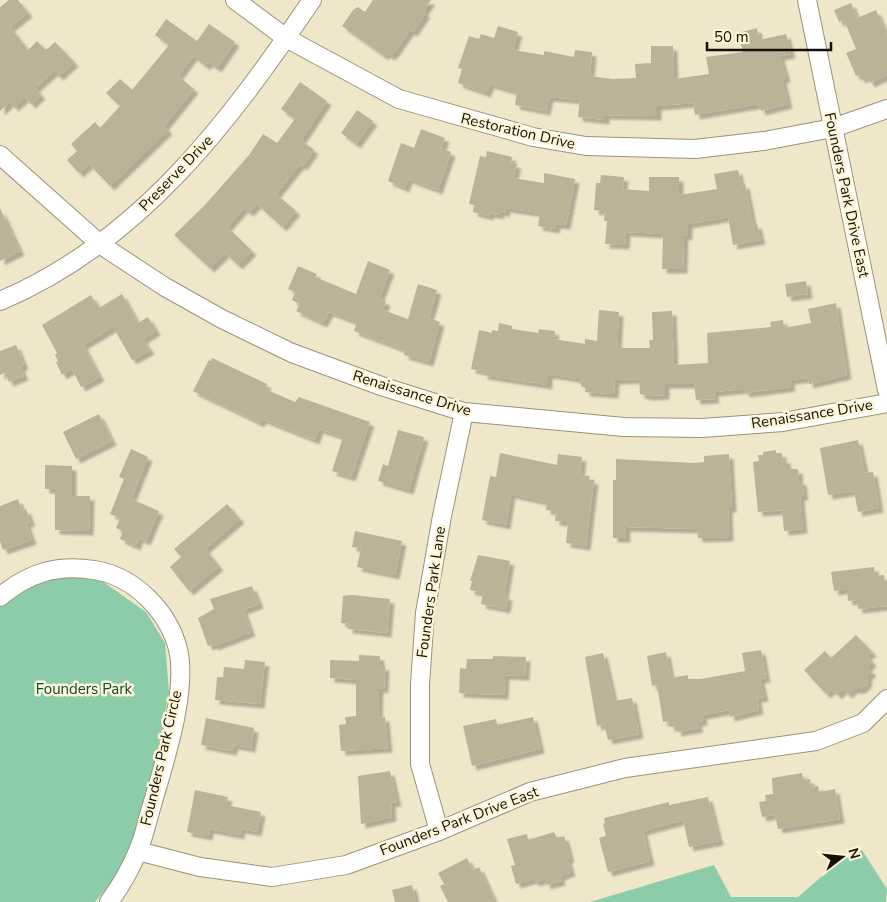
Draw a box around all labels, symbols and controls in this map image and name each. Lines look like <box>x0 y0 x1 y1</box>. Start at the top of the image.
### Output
scale bar <box>707 20 831 52</box>
text: 50 m <box>714 27 749 47</box>
street label: Restoration Drive <box>459 108 577 154</box>
street label: Founders Park Drive East <box>820 111 874 280</box>
street label: Preserve Drive <box>135 131 217 215</box>
street label: Renaissance Drive <box>350 365 474 421</box>
street label: Renaissance Drive <box>750 395 874 433</box>
street label: Founders Park Lane <box>412 525 450 659</box>
park label: Founders Park <box>36 679 133 699</box>
street label: Founders Park Circle <box>136 688 186 828</box>
street label: Founders Park Drive East <box>377 781 542 861</box>
north arrow <box>817 832 867 882</box>
text: N <box>843 846 865 861</box>

